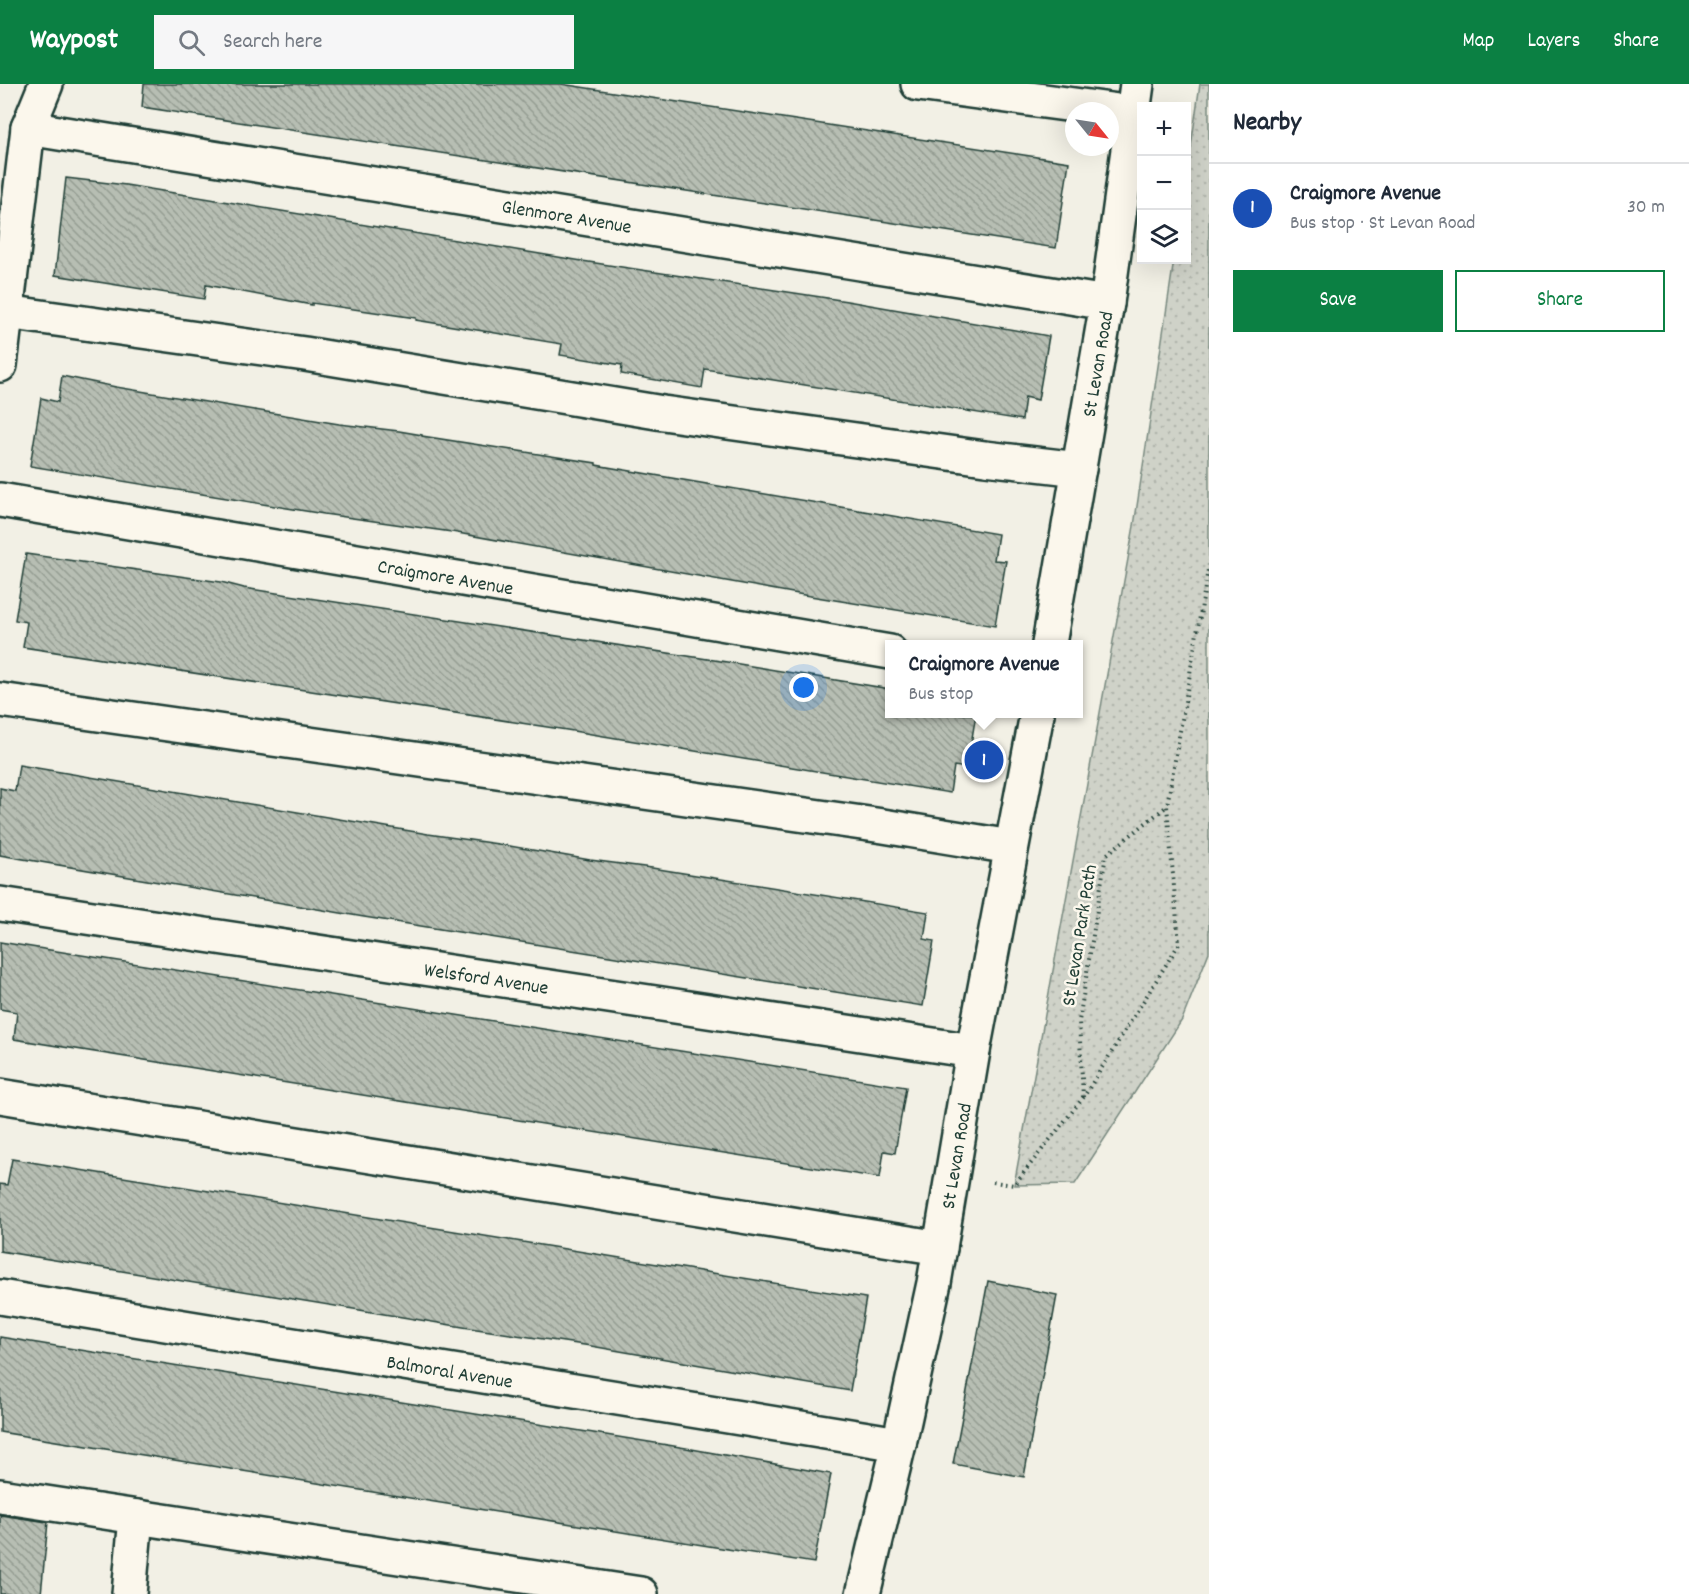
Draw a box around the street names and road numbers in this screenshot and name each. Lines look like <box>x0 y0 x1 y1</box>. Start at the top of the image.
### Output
street label: Glenmore Avenue <box>499 194 634 243</box>
street label: St Levan Road <box>1077 310 1122 420</box>
street label: Craigmore Avenue <box>375 554 515 604</box>
street label: St Levan Park Path <box>1056 863 1106 1008</box>
street label: Welsford Avenue <box>422 957 550 1004</box>
street label: St Levan Road <box>936 1101 981 1211</box>
street label: Balmoral Avenue <box>384 1349 515 1398</box>

